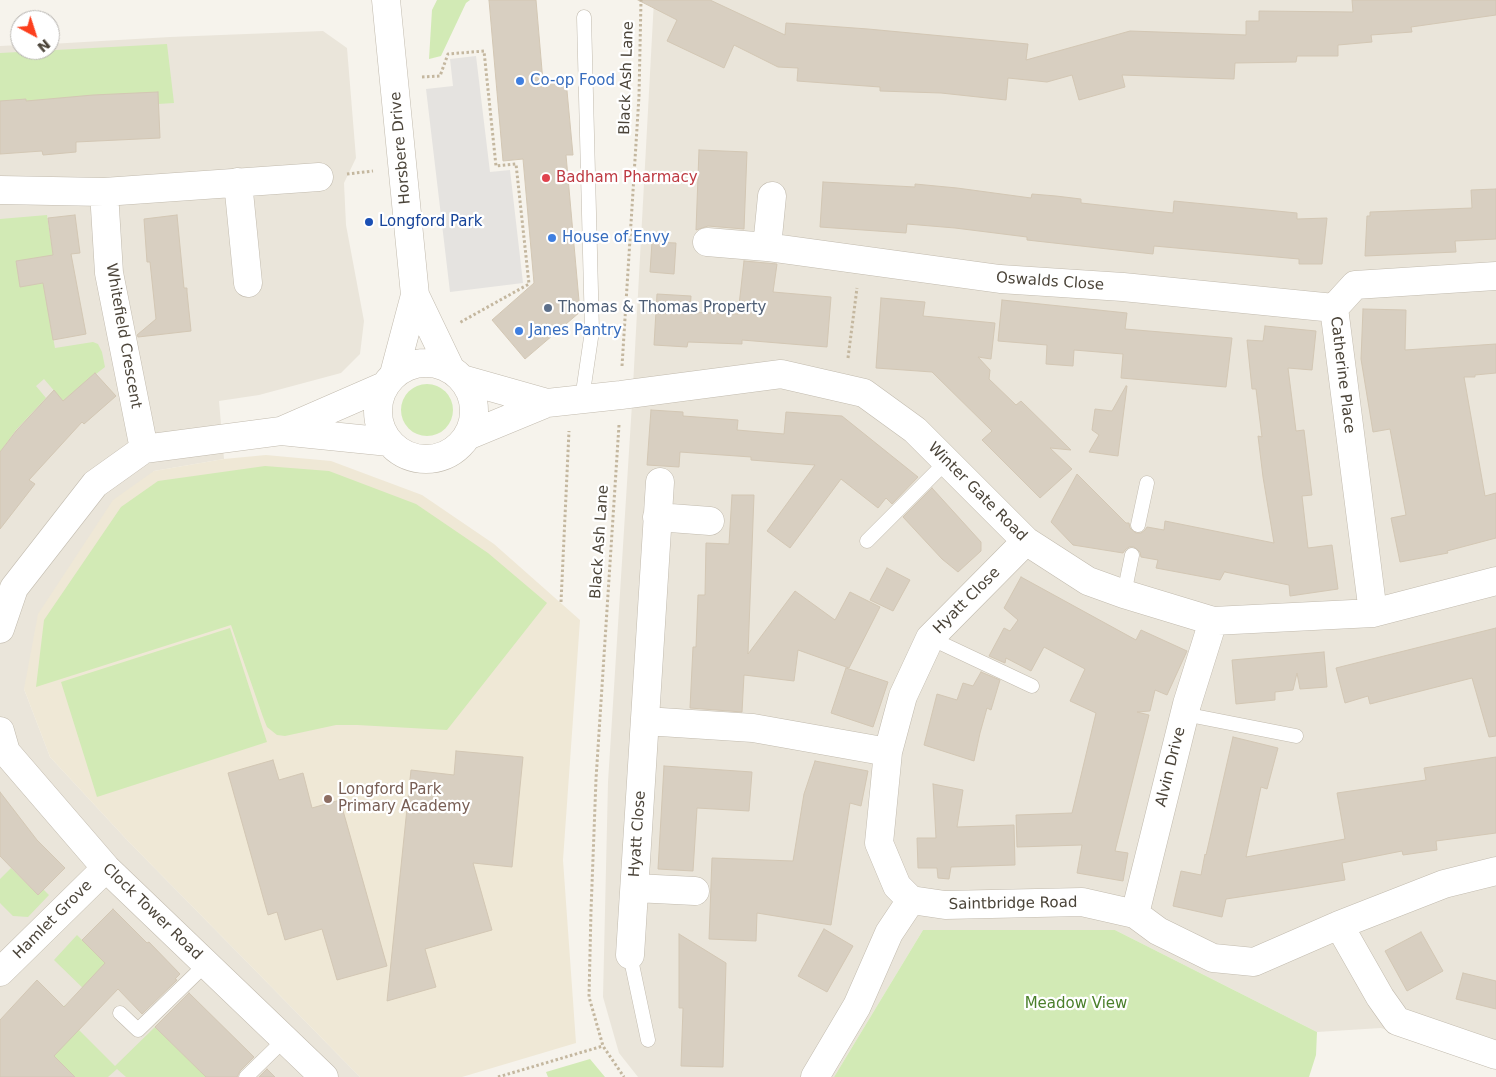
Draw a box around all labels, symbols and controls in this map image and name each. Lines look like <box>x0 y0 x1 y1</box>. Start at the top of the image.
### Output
north arrow <box>10 10 60 60</box>
street label: Black Ash Lane <box>616 21 638 135</box>
text: N <box>34 36 54 56</box>
place label: Co-op Food <box>530 72 615 90</box>
marker: Co-op Food <box>514 75 526 87</box>
street label: Horsbere Drive <box>387 91 415 205</box>
place label: Badham Pharmacy <box>556 169 698 187</box>
marker: Badham Pharmacy <box>540 172 552 184</box>
place label: Longford Park <box>379 213 482 231</box>
marker: Longford Park <box>363 216 375 228</box>
place label: House of Envy <box>562 229 670 247</box>
marker: House of Envy <box>546 232 558 244</box>
street label: Whitefield Crescent <box>101 262 145 410</box>
street label: Oswalds Close <box>995 269 1105 295</box>
place label: Thomas & Thomas Property <box>558 299 766 317</box>
marker: Thomas & Thomas Property <box>542 302 554 314</box>
street label: Catherine Place <box>1326 315 1358 435</box>
place label: Janes Pantry <box>529 322 622 340</box>
marker: Janes Pantry <box>513 325 525 337</box>
street label: Winter Gate Road <box>924 439 1030 545</box>
street label: Black Ash Lane <box>587 485 613 599</box>
street label: Hyatt Close <box>930 564 1004 638</box>
street label: Alvin Drive <box>1152 725 1190 809</box>
place label: Longford Park Primary Academy <box>338 781 470 816</box>
street label: Hyatt Close <box>626 790 650 878</box>
marker: Longford Park Primary Academy <box>322 793 334 805</box>
street label: Clock Tower Road <box>98 860 206 964</box>
street label: Hamlet Grove <box>10 877 96 963</box>
street label: Saintbridge Road <box>948 894 1078 914</box>
park label: Meadow View <box>1025 995 1127 1013</box>

